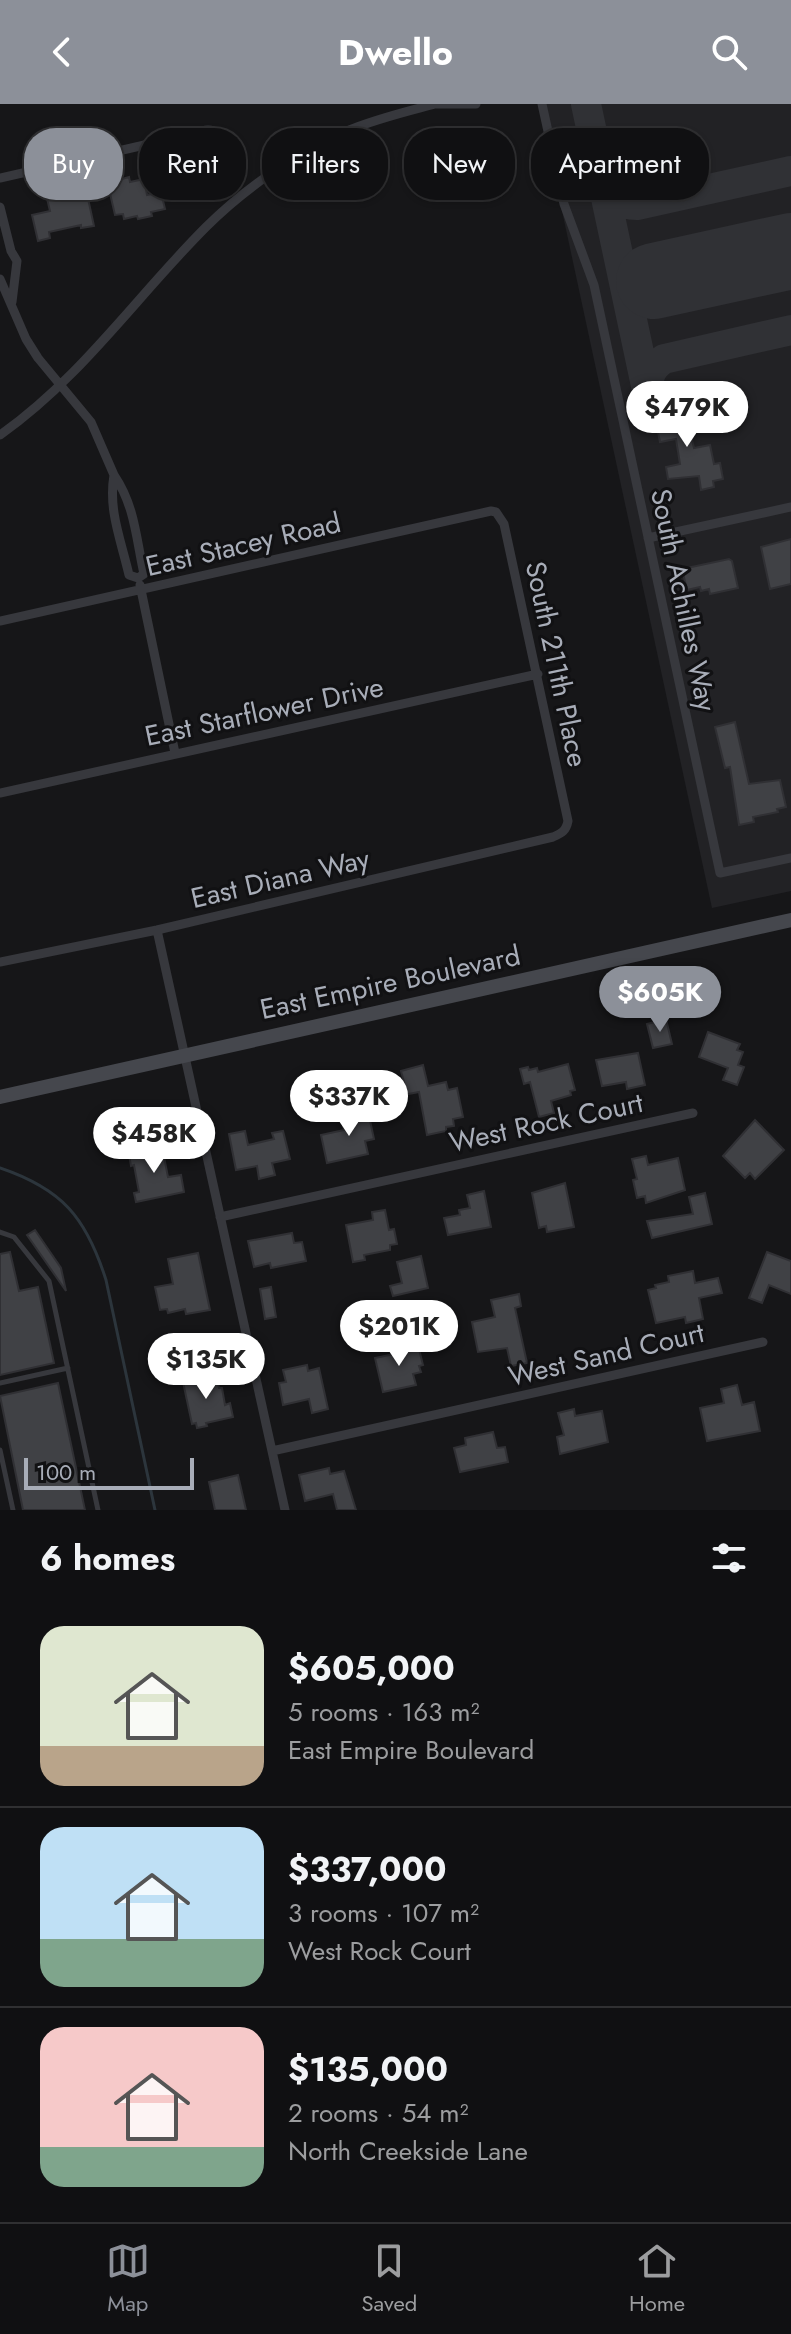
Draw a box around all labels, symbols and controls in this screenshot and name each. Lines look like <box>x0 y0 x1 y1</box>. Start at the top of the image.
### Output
text: Dwello <box>338 26 453 78</box>
icon: back <box>40 30 84 74</box>
icon: search <box>707 30 751 74</box>
chip: Buy <box>24 128 123 200</box>
chip: Rent <box>139 128 246 200</box>
chip: Filters <box>262 128 388 200</box>
chip: New <box>404 128 515 200</box>
chip: Apartment <box>531 128 709 200</box>
pin: $479K <box>631 381 743 449</box>
text: $479K <box>644 388 730 426</box>
street label: South Achilles Way <box>640 485 727 716</box>
street label: East Stacey Road <box>141 502 345 587</box>
street label: South 211th Place <box>515 558 598 771</box>
street label: East Starflower Drive <box>141 666 387 757</box>
street label: East Diana Way <box>187 838 374 919</box>
street label: East Empire Boulevard <box>256 935 524 1030</box>
pin: $605K <box>604 966 716 1034</box>
text: $605K <box>617 973 703 1011</box>
pin: $337K <box>293 1070 405 1138</box>
text: $337K <box>308 1077 390 1115</box>
street label: West Rock Court <box>446 1082 647 1163</box>
pin: $458K <box>98 1107 210 1175</box>
text: $458K <box>111 1114 197 1152</box>
pin: $201K <box>343 1300 455 1368</box>
text: $201K <box>358 1307 440 1345</box>
street label: West Sand Court <box>504 1312 708 1397</box>
pin: $135K <box>150 1333 262 1401</box>
text: $135K <box>166 1340 246 1378</box>
scale bar <box>24 1454 194 1490</box>
text: 100 m <box>36 1456 96 1488</box>
text: 6 homes <box>40 1534 175 1583</box>
icon: filters <box>707 1536 751 1580</box>
text: $605,000 <box>288 1644 455 1693</box>
icon: home <box>104 1658 200 1754</box>
text: 5 rooms · 163 m² <box>288 1693 480 1731</box>
text: East Empire Boulevard <box>288 1731 534 1769</box>
text: $337,000 <box>288 1845 447 1894</box>
icon: home <box>104 1859 200 1955</box>
text: 3 rooms · 107 m² <box>288 1894 479 1932</box>
text: West Rock Court <box>288 1932 471 1970</box>
text: $135,000 <box>288 2045 448 2094</box>
icon: home <box>104 2059 200 2155</box>
text: 2 rooms · 54 m² <box>288 2094 469 2132</box>
text: North Creekside Lane <box>288 2132 528 2170</box>
tab: Map <box>106 2239 150 2319</box>
tab: Saved <box>362 2239 417 2319</box>
tab: Home <box>629 2239 685 2319</box>

